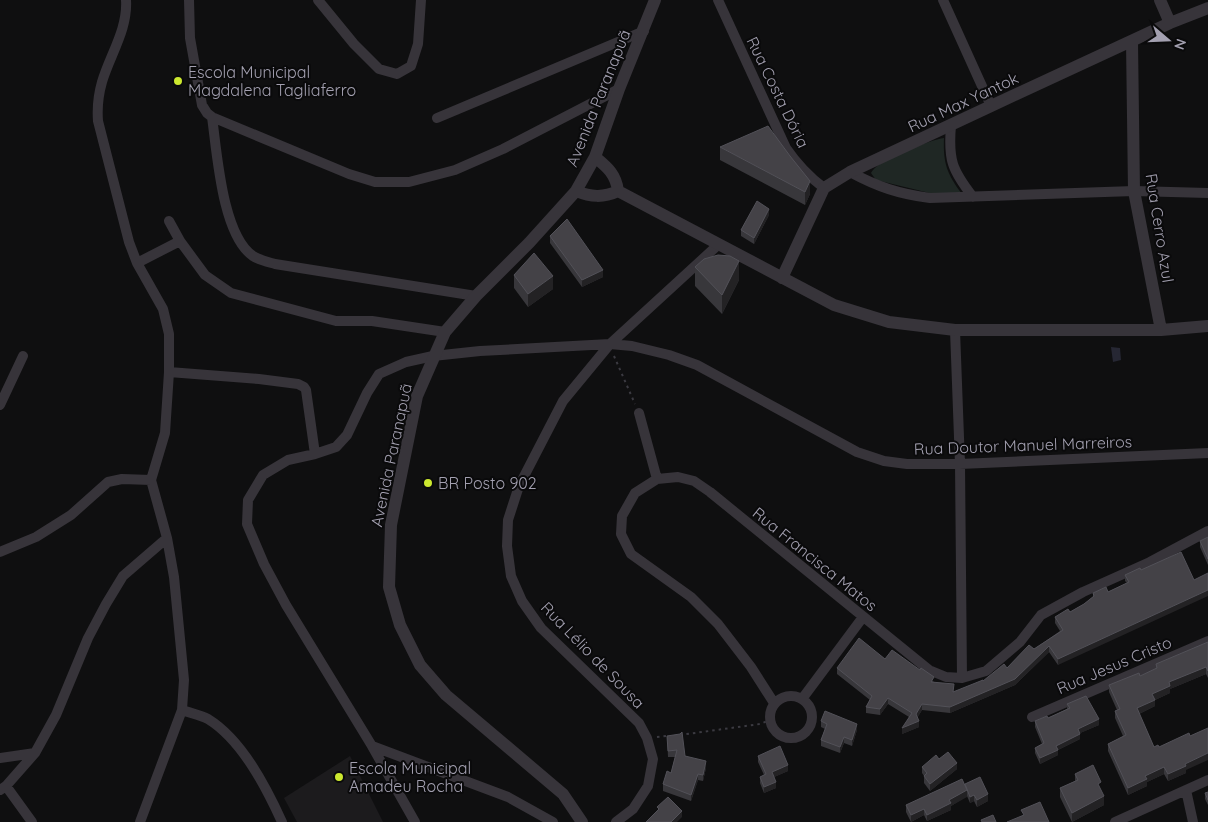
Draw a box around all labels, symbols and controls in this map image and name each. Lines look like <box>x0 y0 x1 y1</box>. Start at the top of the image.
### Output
north arrow <box>1143 15 1193 65</box>
street label: Avenida Paranapuã <box>561 27 635 169</box>
street label: Rua Costa Dória <box>742 33 814 151</box>
text: N <box>1170 36 1190 52</box>
place label: Escola Municipal Magdalena Tagliaferro <box>188 62 356 100</box>
street label: Rua Max Yantok <box>905 68 1021 136</box>
marker: Escola Municipal Magdalena Tagliaferro <box>172 75 184 87</box>
street label: Rua Cerro Azul <box>1142 172 1178 284</box>
street label: Avenida Paranapuã <box>366 382 416 528</box>
street label: Rua Doutor Manuel Marreiros <box>914 431 1132 459</box>
place label: BR Posto 902 <box>438 473 537 493</box>
marker: BR Posto 902 <box>422 477 434 489</box>
street label: Rua Francisca Matos <box>749 503 881 615</box>
street label: Rua Lélio de Sousa <box>537 597 649 713</box>
street label: Rua Jesus Cristo <box>1054 632 1174 698</box>
place label: Escola Municipal Amadeu Rocha <box>349 758 471 796</box>
marker: Escola Municipal Amadeu Rocha <box>333 771 345 783</box>

